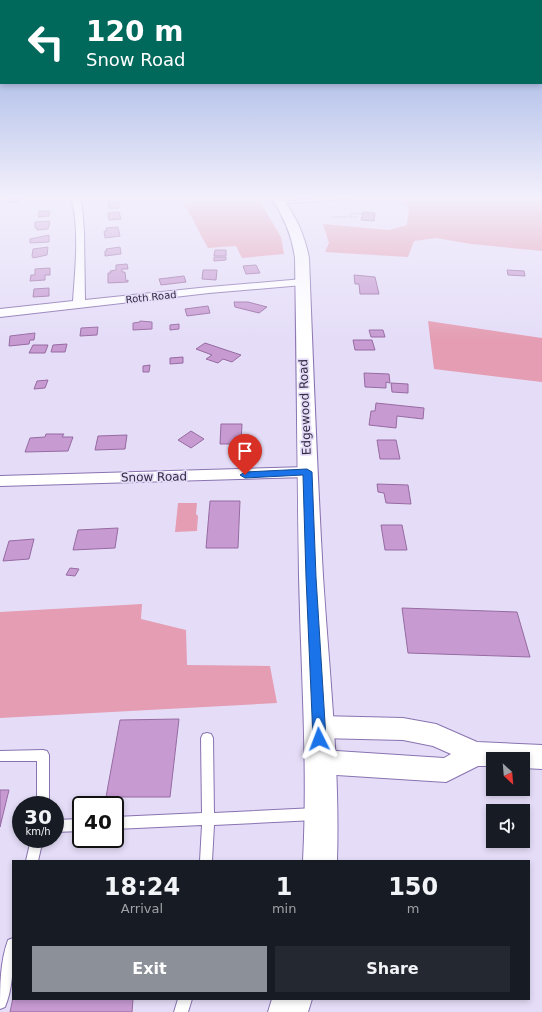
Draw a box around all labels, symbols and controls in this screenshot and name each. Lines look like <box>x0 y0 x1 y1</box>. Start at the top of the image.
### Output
text: 120 m <box>86 15 183 48</box>
icon: left <box>20 16 72 68</box>
text: Snow Road <box>86 49 185 70</box>
street label: Roth Road <box>125 289 177 305</box>
street label: Edgewood Road <box>296 359 314 455</box>
pin <box>228 434 262 475</box>
icon: arrive <box>234 440 256 462</box>
street label: Snow Road <box>121 469 187 485</box>
position arrow <box>298 718 340 760</box>
north arrow <box>486 752 530 796</box>
map controls <box>486 752 530 848</box>
speed limit sign: 40 <box>72 796 124 848</box>
button: sound <box>486 804 530 848</box>
text: 30 <box>24 805 52 829</box>
text: km/h <box>25 826 51 837</box>
text: 18:24 <box>104 873 180 901</box>
text: 1 <box>276 873 292 901</box>
text: 150 <box>388 873 438 901</box>
text: Arrival <box>121 901 163 916</box>
text: min <box>272 901 296 916</box>
text: m <box>407 901 420 916</box>
button: Exit <box>32 946 267 992</box>
button: Share <box>275 946 510 992</box>

